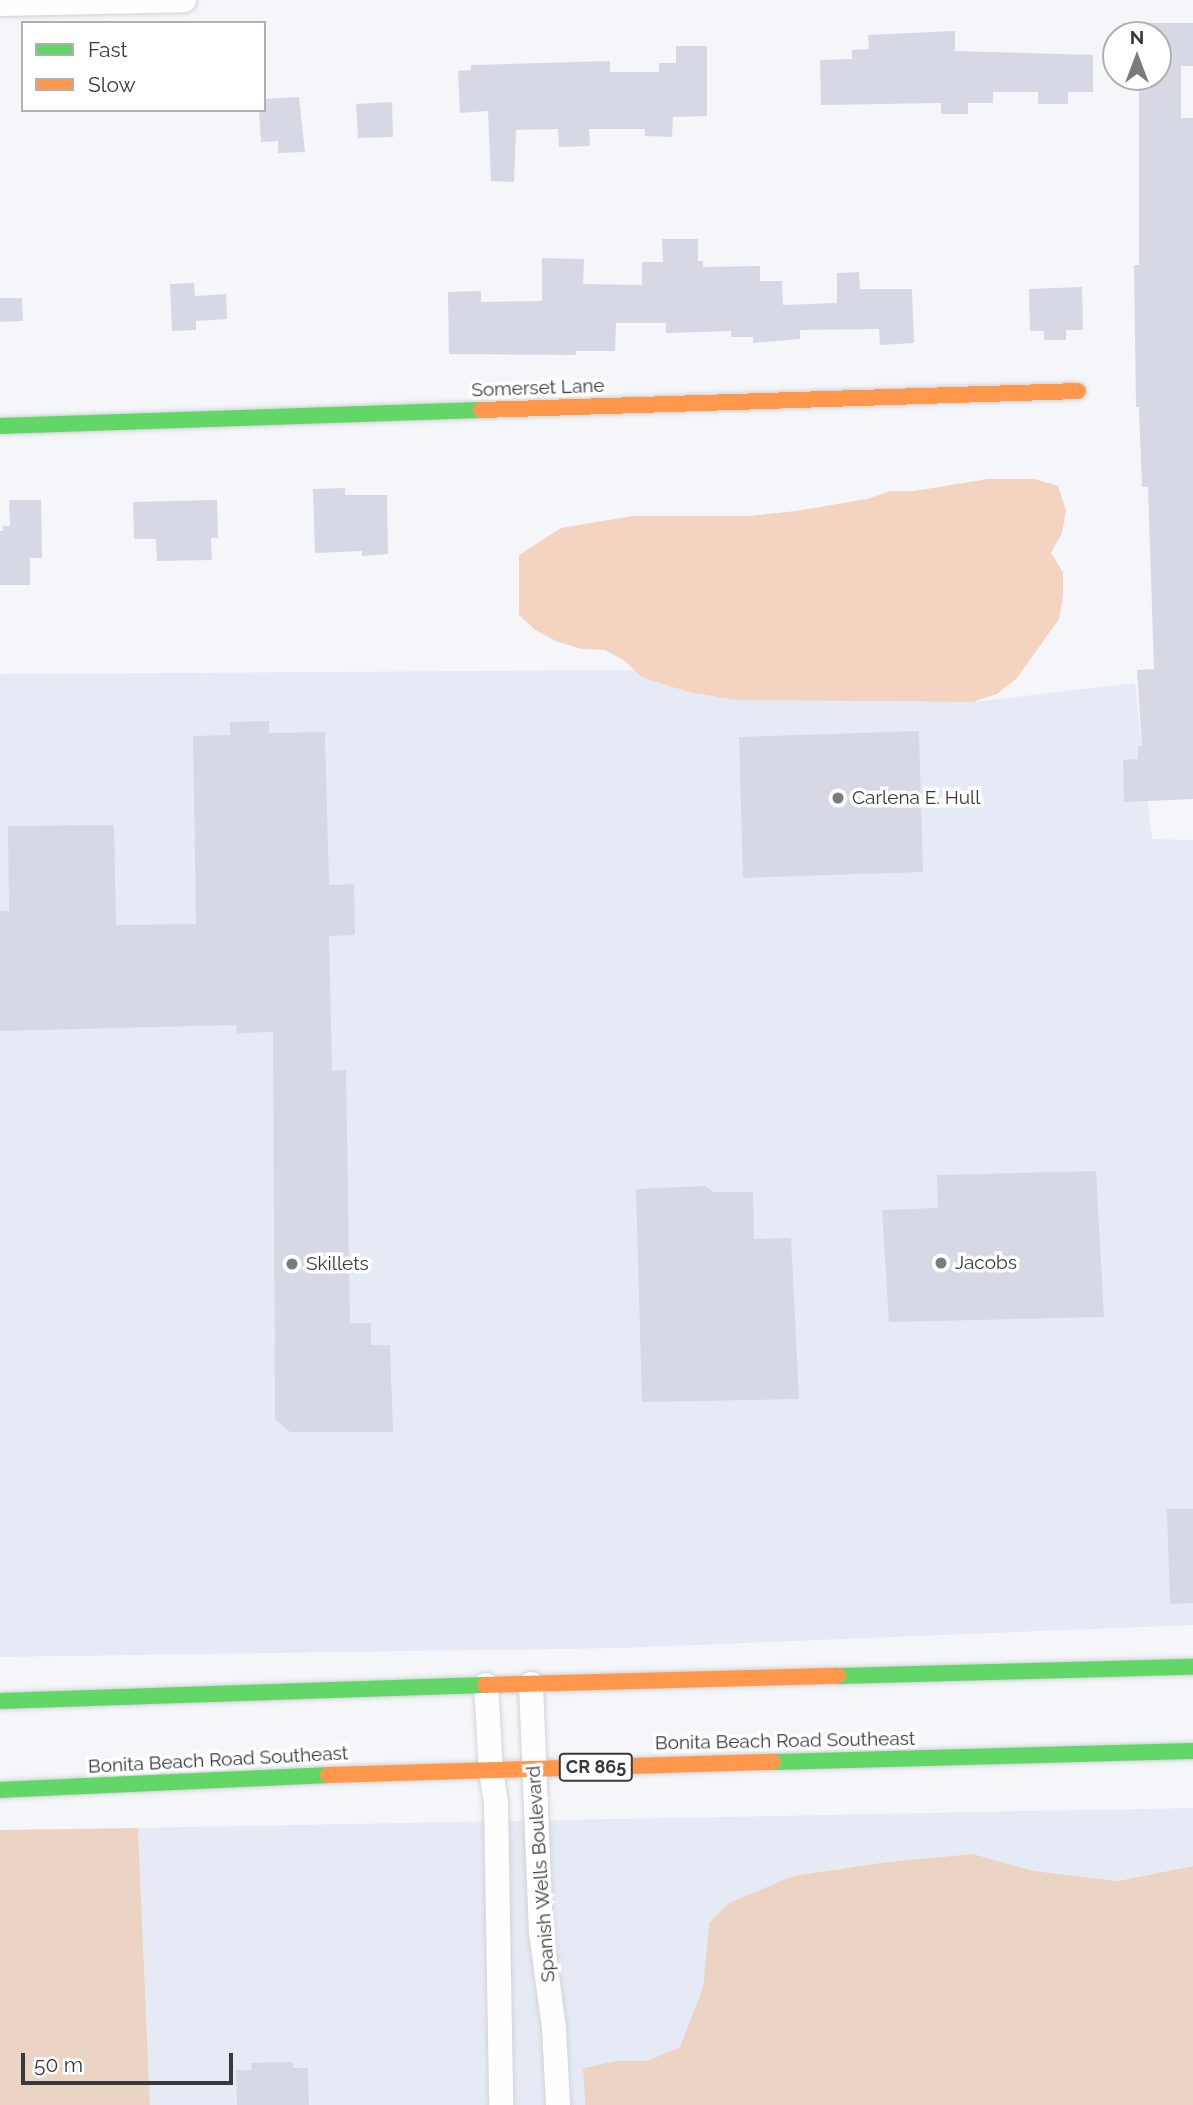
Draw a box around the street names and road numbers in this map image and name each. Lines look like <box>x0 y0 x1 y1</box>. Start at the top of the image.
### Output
street label: Somerset Lane <box>471 374 605 402</box>
street label: Bonita Beach Road Southeast <box>655 1727 915 1755</box>
street label: Bonita Beach Road Southeast <box>87 1742 349 1778</box>
road number: CR 865 <box>558 1752 634 1782</box>
street label: Spanish Wells Boulevard <box>522 1765 560 1983</box>

